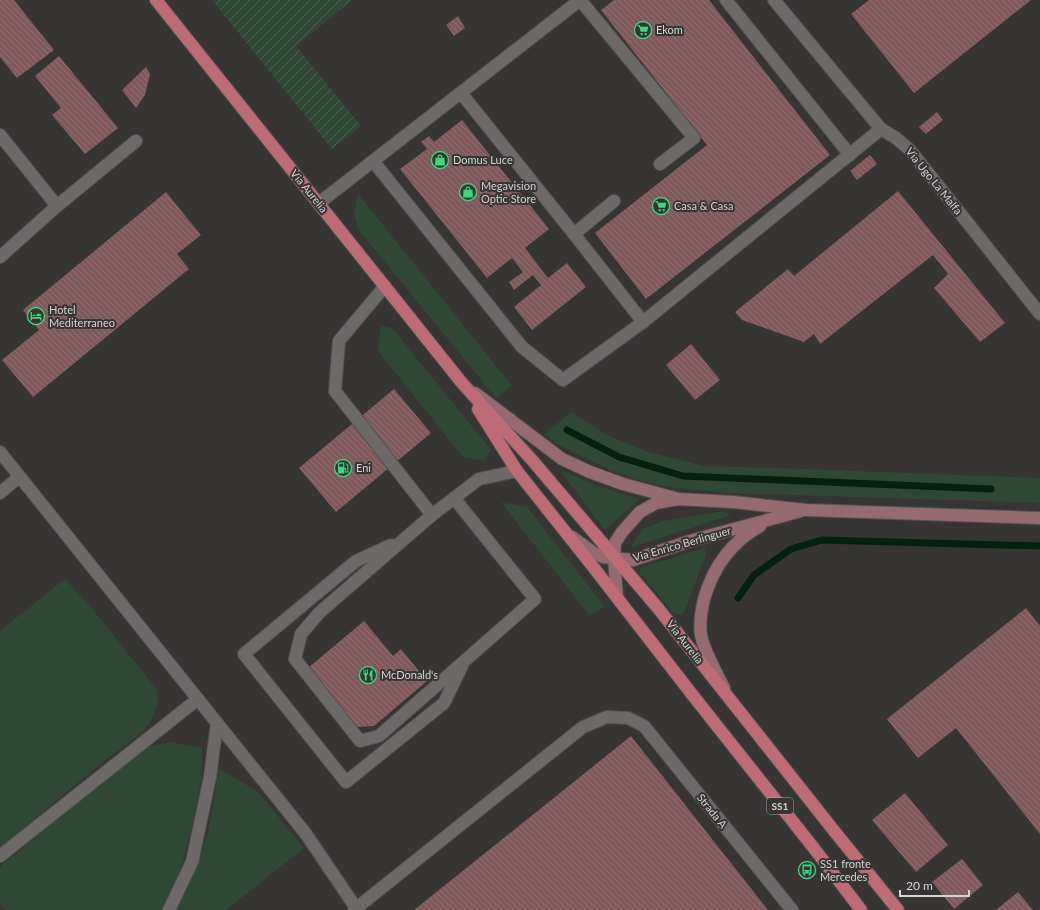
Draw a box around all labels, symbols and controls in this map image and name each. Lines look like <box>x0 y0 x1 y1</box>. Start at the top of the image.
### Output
supermarket icon: Ekom <box>633 20 653 40</box>
place label: Ekom <box>656 23 683 36</box>
street label: Via Ugo La Malfa <box>903 145 965 217</box>
shop icon: Domus Luce <box>430 150 450 170</box>
place label: Domus Luce <box>453 153 513 166</box>
street label: Via Aurelia <box>288 166 331 215</box>
place label: Megavision Optic Store <box>481 179 536 205</box>
shop icon: Megavision Optic Store <box>458 182 478 202</box>
supermarket icon: Casa & Casa <box>651 196 671 216</box>
place label: Casa & Casa <box>674 199 734 212</box>
place label: Hotel Mediterraneo <box>49 303 115 329</box>
hotel icon: Hotel Mediterraneo <box>26 306 46 326</box>
fuel station icon: Eni <box>333 458 353 478</box>
place label: Eni <box>356 461 371 474</box>
street label: Via Enrico Berlinguer <box>631 523 732 564</box>
street label: Via Aurelia <box>664 617 706 666</box>
restaurant icon: McDonald's <box>358 665 378 685</box>
place label: McDonald's <box>381 668 438 681</box>
street label: Strada A <box>695 791 731 831</box>
road number: SS1 <box>767 798 793 814</box>
place label: SS1 fronte Mercedes <box>820 857 871 883</box>
bus stop icon: SS1 fronte Mercedes <box>797 860 817 880</box>
scale bar <box>900 872 969 898</box>
text: 20 m <box>906 878 933 893</box>

